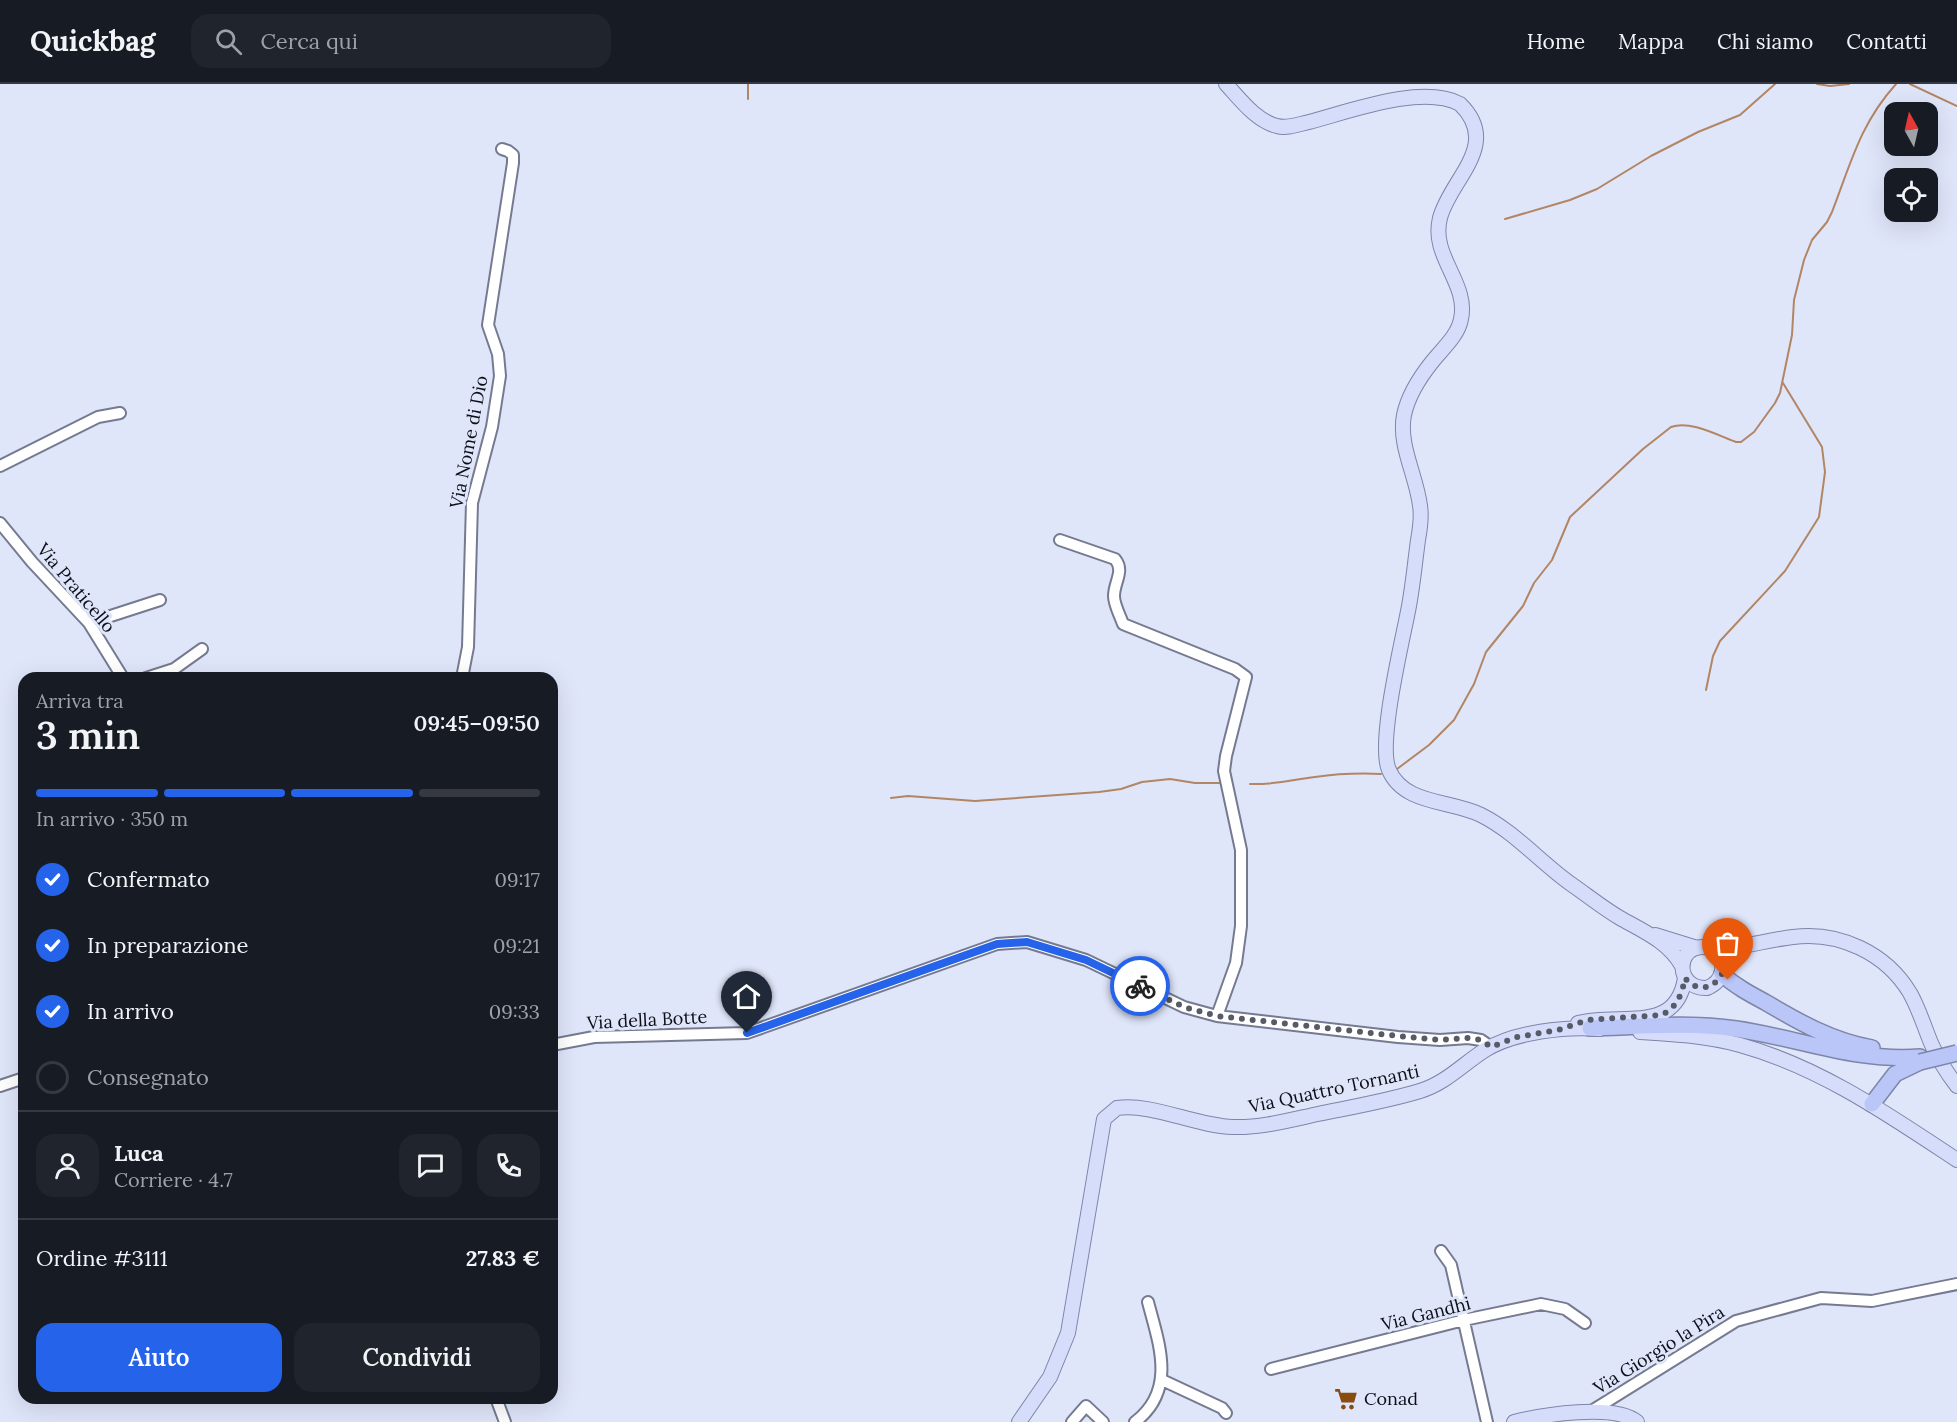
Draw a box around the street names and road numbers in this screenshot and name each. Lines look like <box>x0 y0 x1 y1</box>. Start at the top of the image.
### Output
street label: Via Nome di Dio <box>444 374 493 511</box>
street label: Via Praticello <box>32 537 121 637</box>
street label: Via della Botte <box>585 1005 708 1034</box>
street label: Via Quattro Tornanti <box>1246 1059 1421 1118</box>
street label: Via Gandhi <box>1378 1291 1473 1336</box>
street label: Via Giorgio la Pira <box>1588 1300 1728 1400</box>

